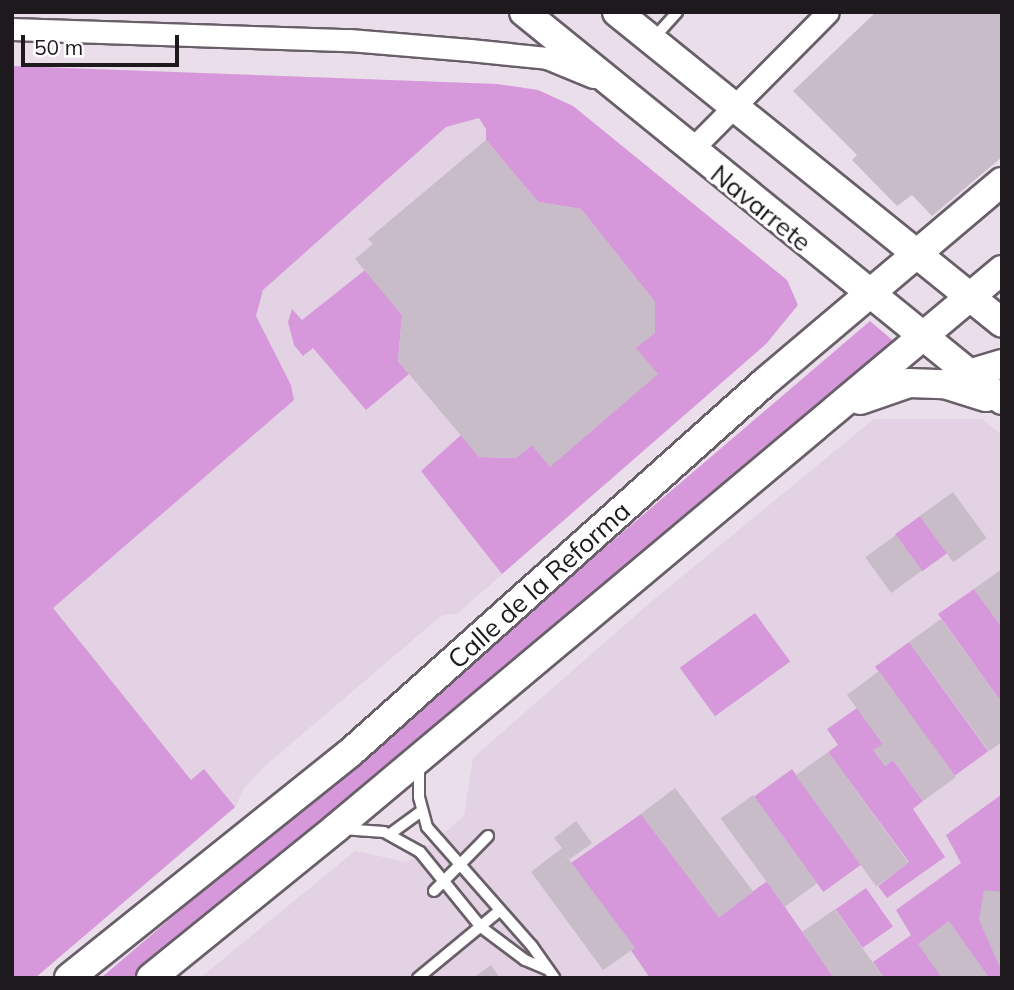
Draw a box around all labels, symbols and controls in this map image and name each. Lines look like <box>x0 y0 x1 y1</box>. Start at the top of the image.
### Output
scale bar <box>24 21 182 65</box>
text: 50 m <box>34 34 83 60</box>
street label: Navarrete <box>705 158 817 258</box>
street label: Calle de la Reforma <box>441 495 637 675</box>

